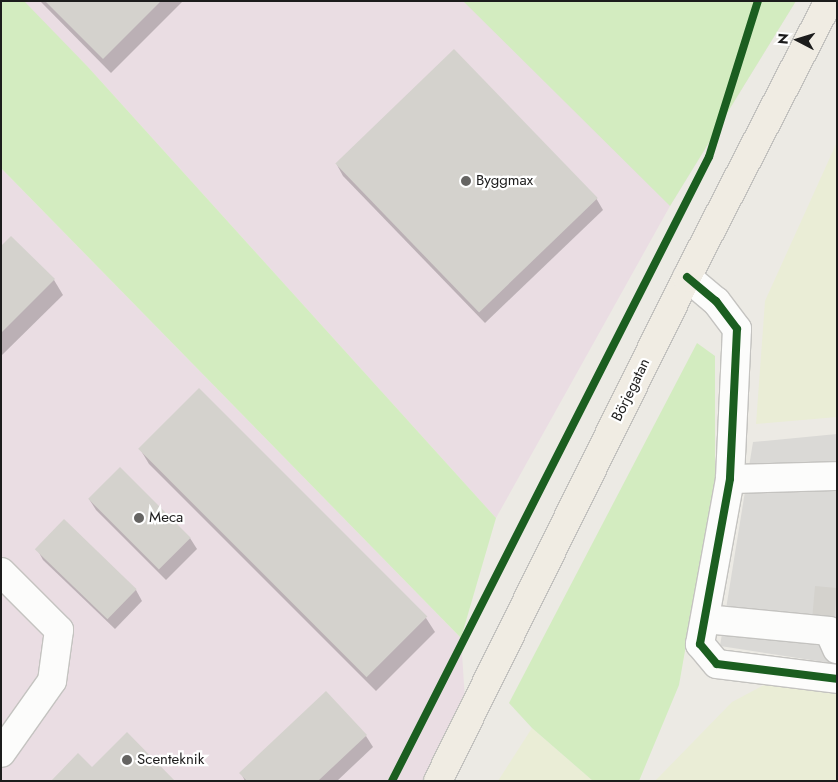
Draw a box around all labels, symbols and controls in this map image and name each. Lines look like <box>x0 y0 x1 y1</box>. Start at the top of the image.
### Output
north arrow <box>773 15 823 65</box>
text: N <box>773 32 794 45</box>
place label: Byggmax <box>476 172 533 190</box>
marker: Byggmax <box>460 175 472 187</box>
street label: Börjegatan <box>608 356 654 424</box>
place label: Meca <box>149 509 183 527</box>
marker: Meca <box>133 512 145 524</box>
place label: Scenteknik <box>137 751 204 769</box>
marker: Scenteknik <box>121 754 133 766</box>

